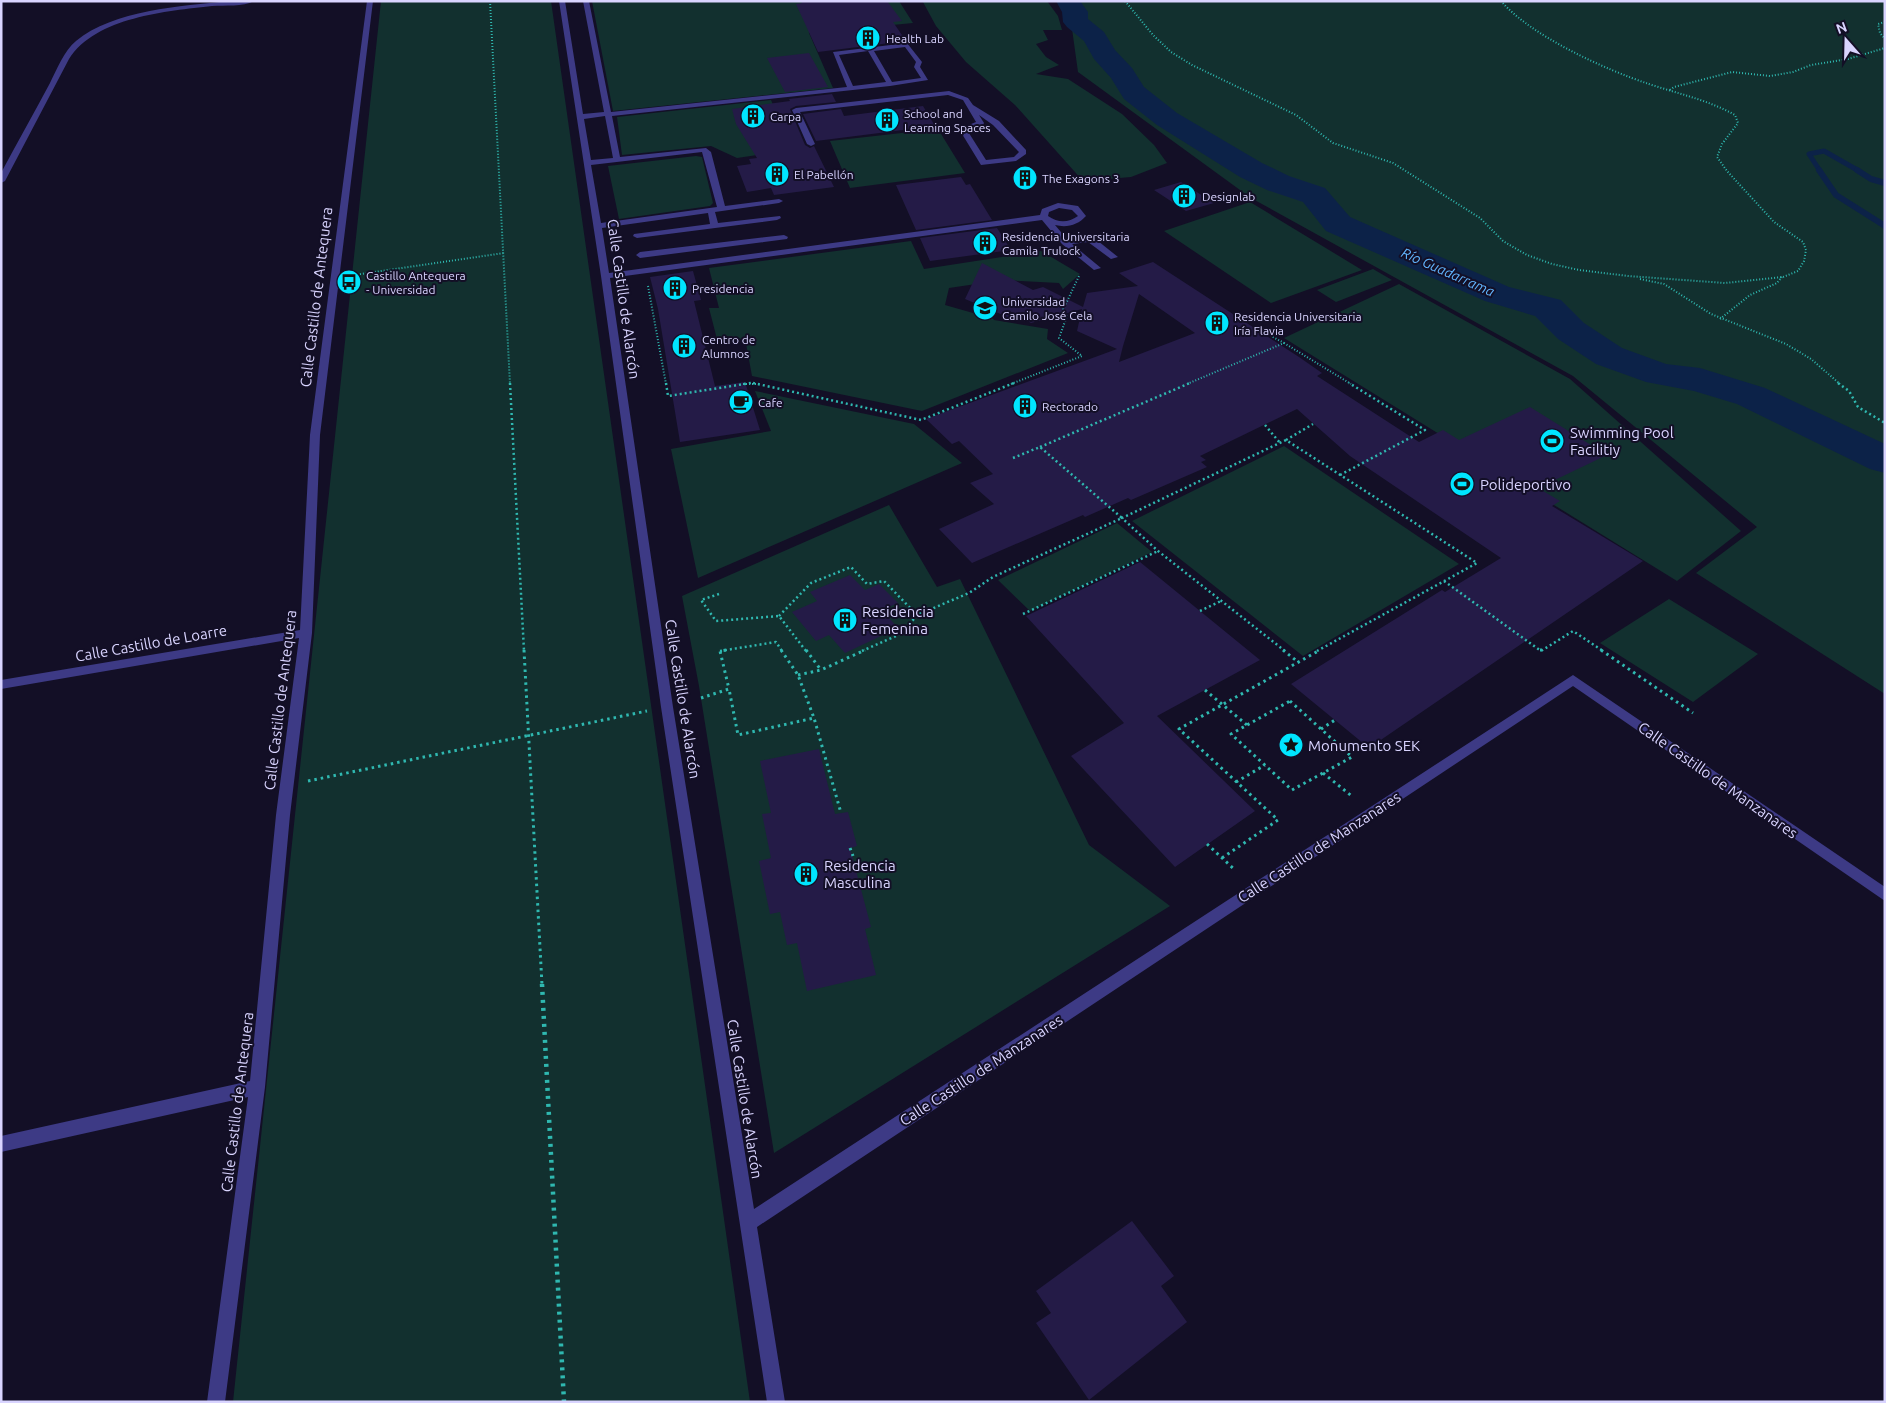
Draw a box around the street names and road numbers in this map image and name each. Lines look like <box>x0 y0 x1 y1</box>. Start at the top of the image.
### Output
street label: Calle Castillo de Antequera <box>297 206 335 388</box>
street label: Calle Castillo de Alarcón <box>604 218 644 380</box>
street label: Calle Castillo de Antequera <box>261 609 299 791</box>
street label: Calle Castillo de Alarcón <box>662 618 704 780</box>
street label: Calle Castillo de Loarre <box>74 621 228 665</box>
street label: Calle Castillo de Manzanares <box>1635 718 1801 842</box>
street label: Calle Castillo de Manzanares <box>1234 788 1404 906</box>
street label: Calle Castillo de Antequera <box>218 1011 256 1193</box>
street label: Calle Castillo de Manzanares <box>896 1011 1066 1129</box>
street label: Calle Castillo de Alarcón <box>724 1018 766 1180</box>

